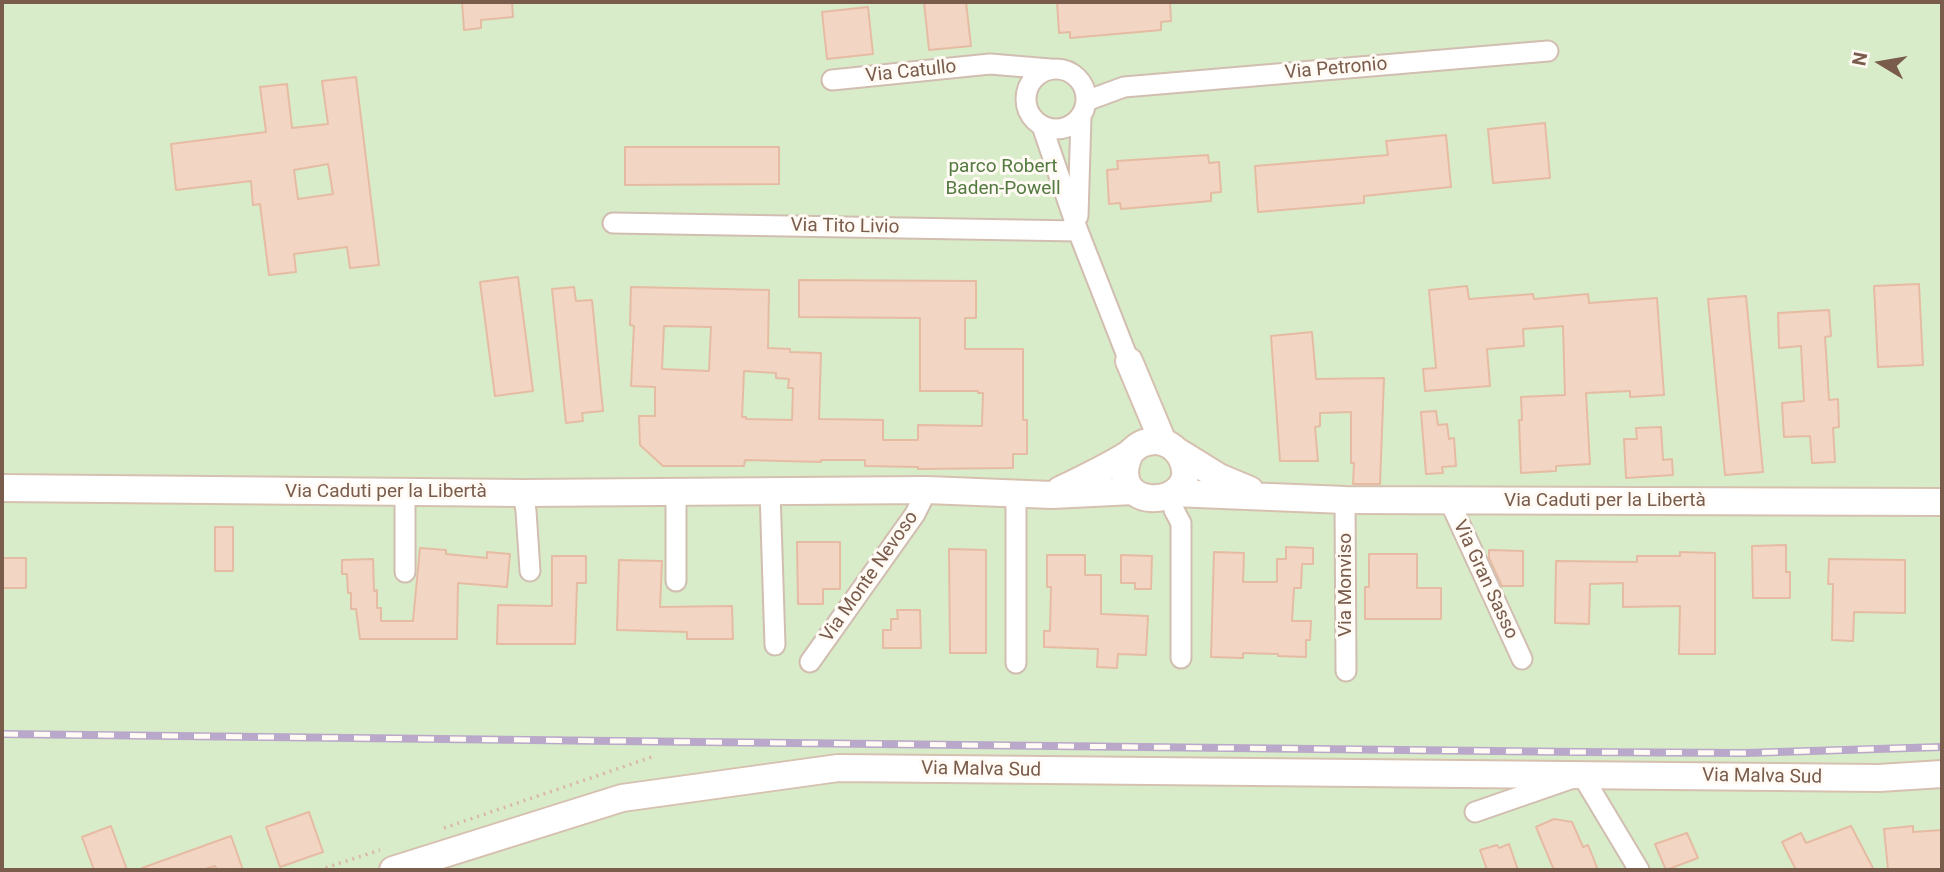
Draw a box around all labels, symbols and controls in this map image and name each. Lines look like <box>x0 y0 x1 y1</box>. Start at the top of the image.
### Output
north arrow <box>1846 28 1916 98</box>
text: N <box>1847 50 1872 68</box>
street label: Via Petronio <box>1284 53 1388 85</box>
street label: Via Catullo <box>864 56 958 88</box>
park label: parco Robert Baden-Powell <box>945 156 1061 200</box>
street label: Via Tito Livio <box>790 215 900 239</box>
street label: Via Caduti per la Libertà <box>285 481 487 503</box>
street label: Via Caduti per la Libertà <box>1504 490 1706 512</box>
street label: Via Monte Nevoso <box>816 507 924 647</box>
street label: Via Gran Sasso <box>1448 517 1522 643</box>
street label: Via Monviso <box>1335 533 1357 637</box>
street label: Via Malva Sud <box>921 758 1041 782</box>
street label: Via Malva Sud <box>1702 765 1822 789</box>

